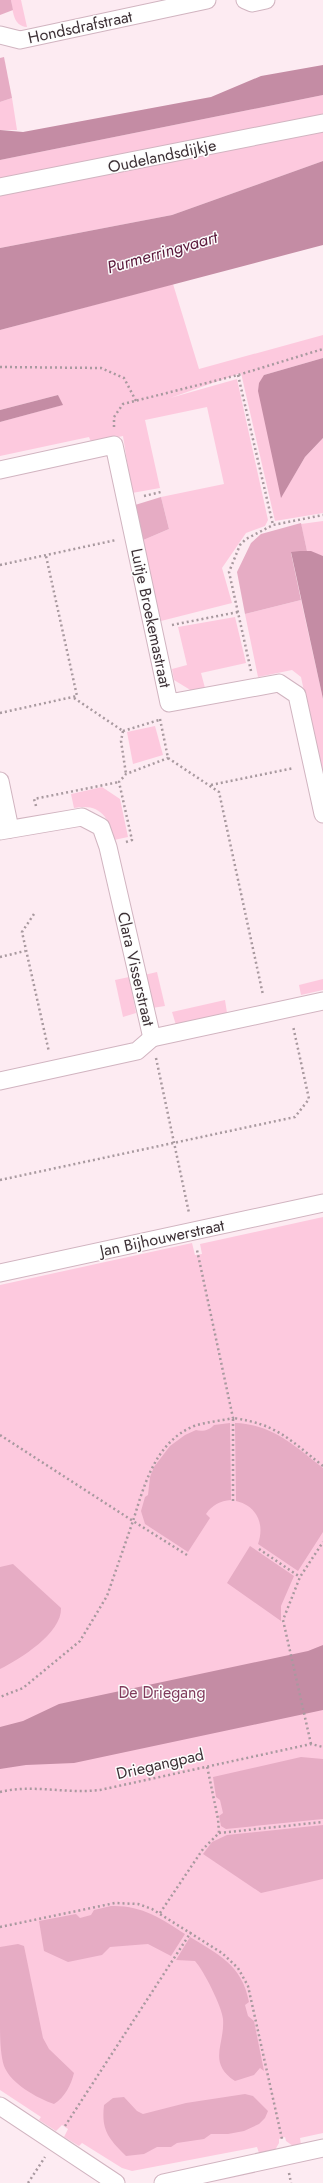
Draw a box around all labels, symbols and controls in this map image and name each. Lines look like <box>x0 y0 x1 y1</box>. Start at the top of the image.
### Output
street label: Hondsdrafstraat <box>26 5 134 49</box>
street label: Oudelandsdijkje <box>106 133 218 179</box>
water label: Purmerringvaart <box>104 225 221 279</box>
street label: Luitje Broekemastraat <box>125 546 177 690</box>
street label: Clara Visserstraat <box>112 910 160 1029</box>
street label: Jan Bijhouwerstraat <box>96 1214 227 1263</box>
park label: De Driegang <box>118 1681 206 1704</box>
street label: Driegangpad <box>114 1743 206 1785</box>

